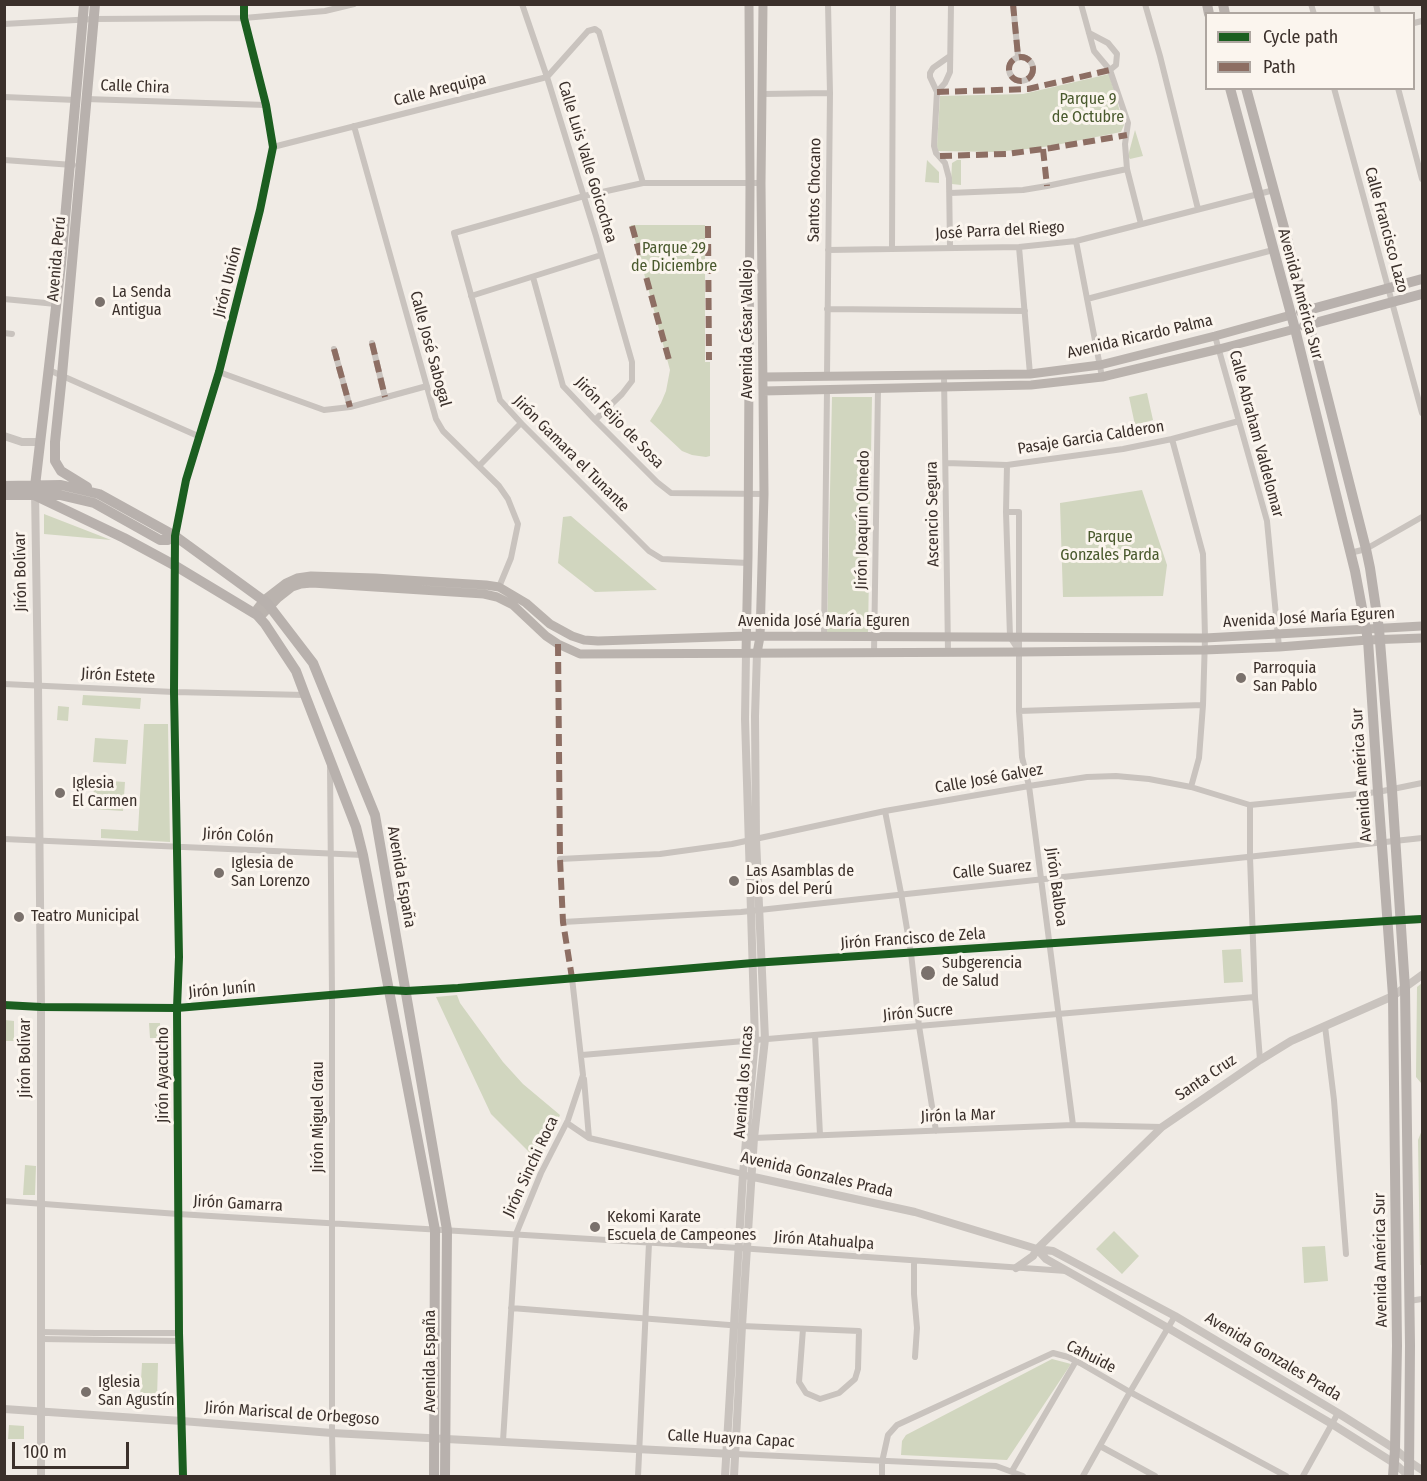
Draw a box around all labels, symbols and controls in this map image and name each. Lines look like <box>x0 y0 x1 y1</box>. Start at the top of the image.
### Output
legend <box>1205 12 1415 90</box>
text: Cycle path <box>1263 26 1338 48</box>
text: Path <box>1263 56 1296 78</box>
street label: Calle Arequipa <box>392 69 488 111</box>
street label: Calle Chira <box>100 76 170 98</box>
street label: Calle Luis Valle Goicochea <box>553 79 621 245</box>
park label: Parque 9 de Octubre <box>1052 90 1124 128</box>
street label: Santos Chocano <box>804 138 826 242</box>
street label: Calle Francisco Lazo <box>1360 165 1412 295</box>
street label: Avenida Perú <box>44 215 70 303</box>
street label: José Parra del Riego <box>935 218 1065 244</box>
street label: Avenida América Sur <box>1273 227 1327 361</box>
park label: Parque 29 de Diciembre <box>631 239 717 277</box>
street label: Jirón Unión <box>210 244 246 320</box>
street label: Avenida César Vallejo <box>738 259 758 399</box>
place label: La Senda Antigua <box>112 283 171 321</box>
street label: Calle José Sabogal <box>405 289 455 409</box>
marker: La Senda Antigua <box>93 295 107 309</box>
street label: Avenida Ricardo Palma <box>1065 311 1215 363</box>
street label: Calle Abraham Valdelomar <box>1224 348 1288 520</box>
street label: Jirón Feijo de Sosa <box>570 373 668 473</box>
street label: Jirón Gamara el Tunante <box>509 392 633 516</box>
street label: Pasaje Garcia Calderon <box>1016 417 1166 459</box>
street label: Jirón Joaquín Olmedo <box>852 450 874 590</box>
street label: Ascencio Segura <box>922 461 944 567</box>
park label: Parque Gonzales Parda <box>1060 528 1160 566</box>
street label: Jirón Bolívar <box>11 532 31 612</box>
street label: Avenida José María Eguren <box>1223 604 1395 632</box>
street label: Avenida José María Eguren <box>738 612 910 632</box>
place label: Parroquia San Pablo <box>1253 659 1317 697</box>
street label: Jirón Estete <box>80 664 156 688</box>
marker: Parroquia San Pablo <box>1234 671 1248 685</box>
street label: Avenida América Sur <box>1348 707 1376 843</box>
street label: Calle José Galvez <box>934 760 1044 798</box>
place label: Iglesia El Carmen <box>72 774 137 812</box>
marker: Iglesia El Carmen <box>53 786 67 800</box>
street label: Jirón Colón <box>202 825 274 847</box>
street label: Avenida España <box>383 825 419 929</box>
street label: Jirón Balboa <box>1041 846 1071 928</box>
place label: Iglesia de San Lorenzo <box>231 854 310 892</box>
street label: Calle Suarez <box>952 856 1032 884</box>
place label: Las Asamblas de Dios del Perú <box>746 862 854 900</box>
marker: Iglesia de San Lorenzo <box>212 866 226 880</box>
marker: Las Asamblas de Dios del Perú <box>727 874 741 888</box>
place label: Teatro Municipal <box>31 907 139 927</box>
marker: Teatro Municipal <box>12 910 26 924</box>
street label: Jirón Francisco de Zela <box>840 924 986 954</box>
place label: Subgerencia de Salud <box>942 954 1022 992</box>
marker: Subgerencia de Salud <box>919 964 937 982</box>
street label: Jirón Junín <box>187 977 257 1003</box>
street label: Jirón Sucre <box>882 1000 954 1026</box>
street label: Jirón Bolívar <box>16 1018 36 1098</box>
street label: Avenida los Incas <box>730 1025 758 1139</box>
street label: Jirón Ayacucho <box>154 1027 174 1123</box>
street label: Santa Cruz <box>1172 1051 1240 1105</box>
street label: Jirón Miguel Grau <box>309 1061 329 1173</box>
street label: Jirón la Mar <box>920 1105 996 1127</box>
street label: Jirón Sinchi Roca <box>499 1114 563 1220</box>
street label: Avenida Gonzales Prada <box>739 1148 895 1202</box>
street label: Jirón Gamarra <box>193 1192 283 1216</box>
street label: Avenida América Sur <box>1370 1193 1392 1327</box>
place label: Kekomi Karate Escuela de Campeones <box>607 1208 756 1246</box>
marker: Kekomi Karate Escuela de Campeones <box>588 1220 602 1234</box>
street label: Jirón Atahualpa <box>773 1228 875 1254</box>
street label: Avenida Gonzales Prada <box>1201 1309 1345 1405</box>
street label: Avenida España <box>421 1310 441 1412</box>
street label: Cahuide <box>1063 1336 1119 1378</box>
place label: Iglesia San Agustín <box>98 1373 175 1411</box>
marker: Iglesia San Agustín <box>79 1385 93 1399</box>
street label: Jirón Mariscal de Orbegoso <box>204 1398 380 1430</box>
street label: Calle Huayna Capac <box>667 1426 795 1452</box>
scale bar <box>15 1430 132 1468</box>
text: 100 m <box>23 1441 67 1463</box>

